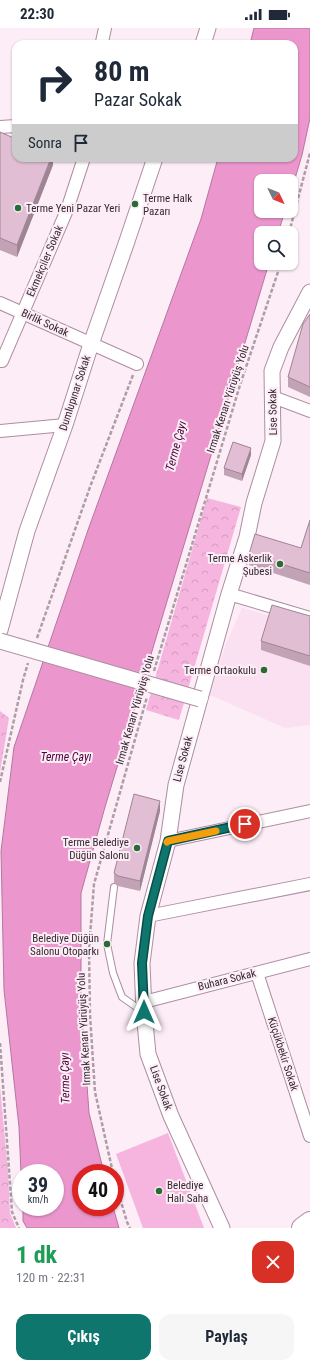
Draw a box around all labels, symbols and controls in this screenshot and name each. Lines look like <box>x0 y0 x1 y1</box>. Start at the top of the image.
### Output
text: 22:30 <box>20 5 54 23</box>
text: 80 m <box>94 55 150 88</box>
icon: right <box>28 56 80 108</box>
text: Pazar Sokak <box>94 89 182 110</box>
icon: arrive <box>70 132 92 154</box>
text: Sonra <box>28 134 62 152</box>
north arrow <box>254 174 298 218</box>
map controls <box>254 174 298 270</box>
place label: Terme Halk Pazarı <box>143 192 192 218</box>
marker: Terme Halk Pazarı <box>130 199 140 209</box>
place label: Terme Yeni Pazar Yeri <box>26 202 120 215</box>
marker: Terme Yeni Pazar Yeri <box>13 203 23 213</box>
street label: Ekmekçiler Sokak <box>24 223 66 299</box>
button: search <box>254 226 298 270</box>
street label: Birlik Sokak <box>19 306 71 340</box>
street label: Irmak Kenarı Yürüyüş Yolu <box>204 343 252 455</box>
street label: Dumlupınar Sokak <box>57 354 93 432</box>
street label: Lise Sokak <box>266 388 280 436</box>
water label: Terme Çayı <box>163 419 189 472</box>
place label: Terme Askerlik Şubesi <box>208 552 272 578</box>
marker: Terme Askerlik Şubesi <box>275 559 285 569</box>
street label: Irmak Kenarı Yürüyüş Yolu <box>113 654 157 766</box>
place label: Terme Ortaokulu <box>184 664 256 677</box>
marker: Terme Ortaokulu <box>259 665 269 675</box>
street label: Lise Sokak <box>171 735 195 783</box>
water label: Terme Çayı <box>40 750 92 764</box>
pin <box>228 807 262 841</box>
icon: arrive <box>234 813 256 835</box>
place label: Terme Belediye Düğün Salonu <box>63 836 129 862</box>
marker: Terme Belediye Düğün Salonu <box>132 843 142 853</box>
place label: Belediye Düğün Salonu Otoparkı <box>30 932 99 958</box>
marker: Belediye Düğün Salonu Otoparkı <box>102 939 112 949</box>
street label: Buhara Sokak <box>197 967 257 993</box>
street label: Irmak Kenarı Yürüyüş Yolu <box>75 972 93 1086</box>
position arrow <box>123 991 165 1033</box>
street label: Küçükbekir Sokak <box>265 1015 301 1093</box>
water label: Terme Çayı <box>58 1052 72 1104</box>
street label: Lise Sokak <box>147 1064 175 1112</box>
speed limit sign: 40 <box>72 1164 124 1216</box>
text: 39 <box>28 1173 48 1197</box>
place label: Belediye Halı Saha <box>167 1179 208 1205</box>
marker: Belediye Halı Saha <box>154 1186 164 1196</box>
text: km/h <box>28 1194 48 1205</box>
text: 1 dk <box>16 1241 57 1269</box>
button: close <box>252 1241 294 1283</box>
text: 120 m · 22:31 <box>16 1270 86 1285</box>
button: Çıkış <box>16 1314 151 1360</box>
button: Paylaş <box>159 1314 294 1360</box>

